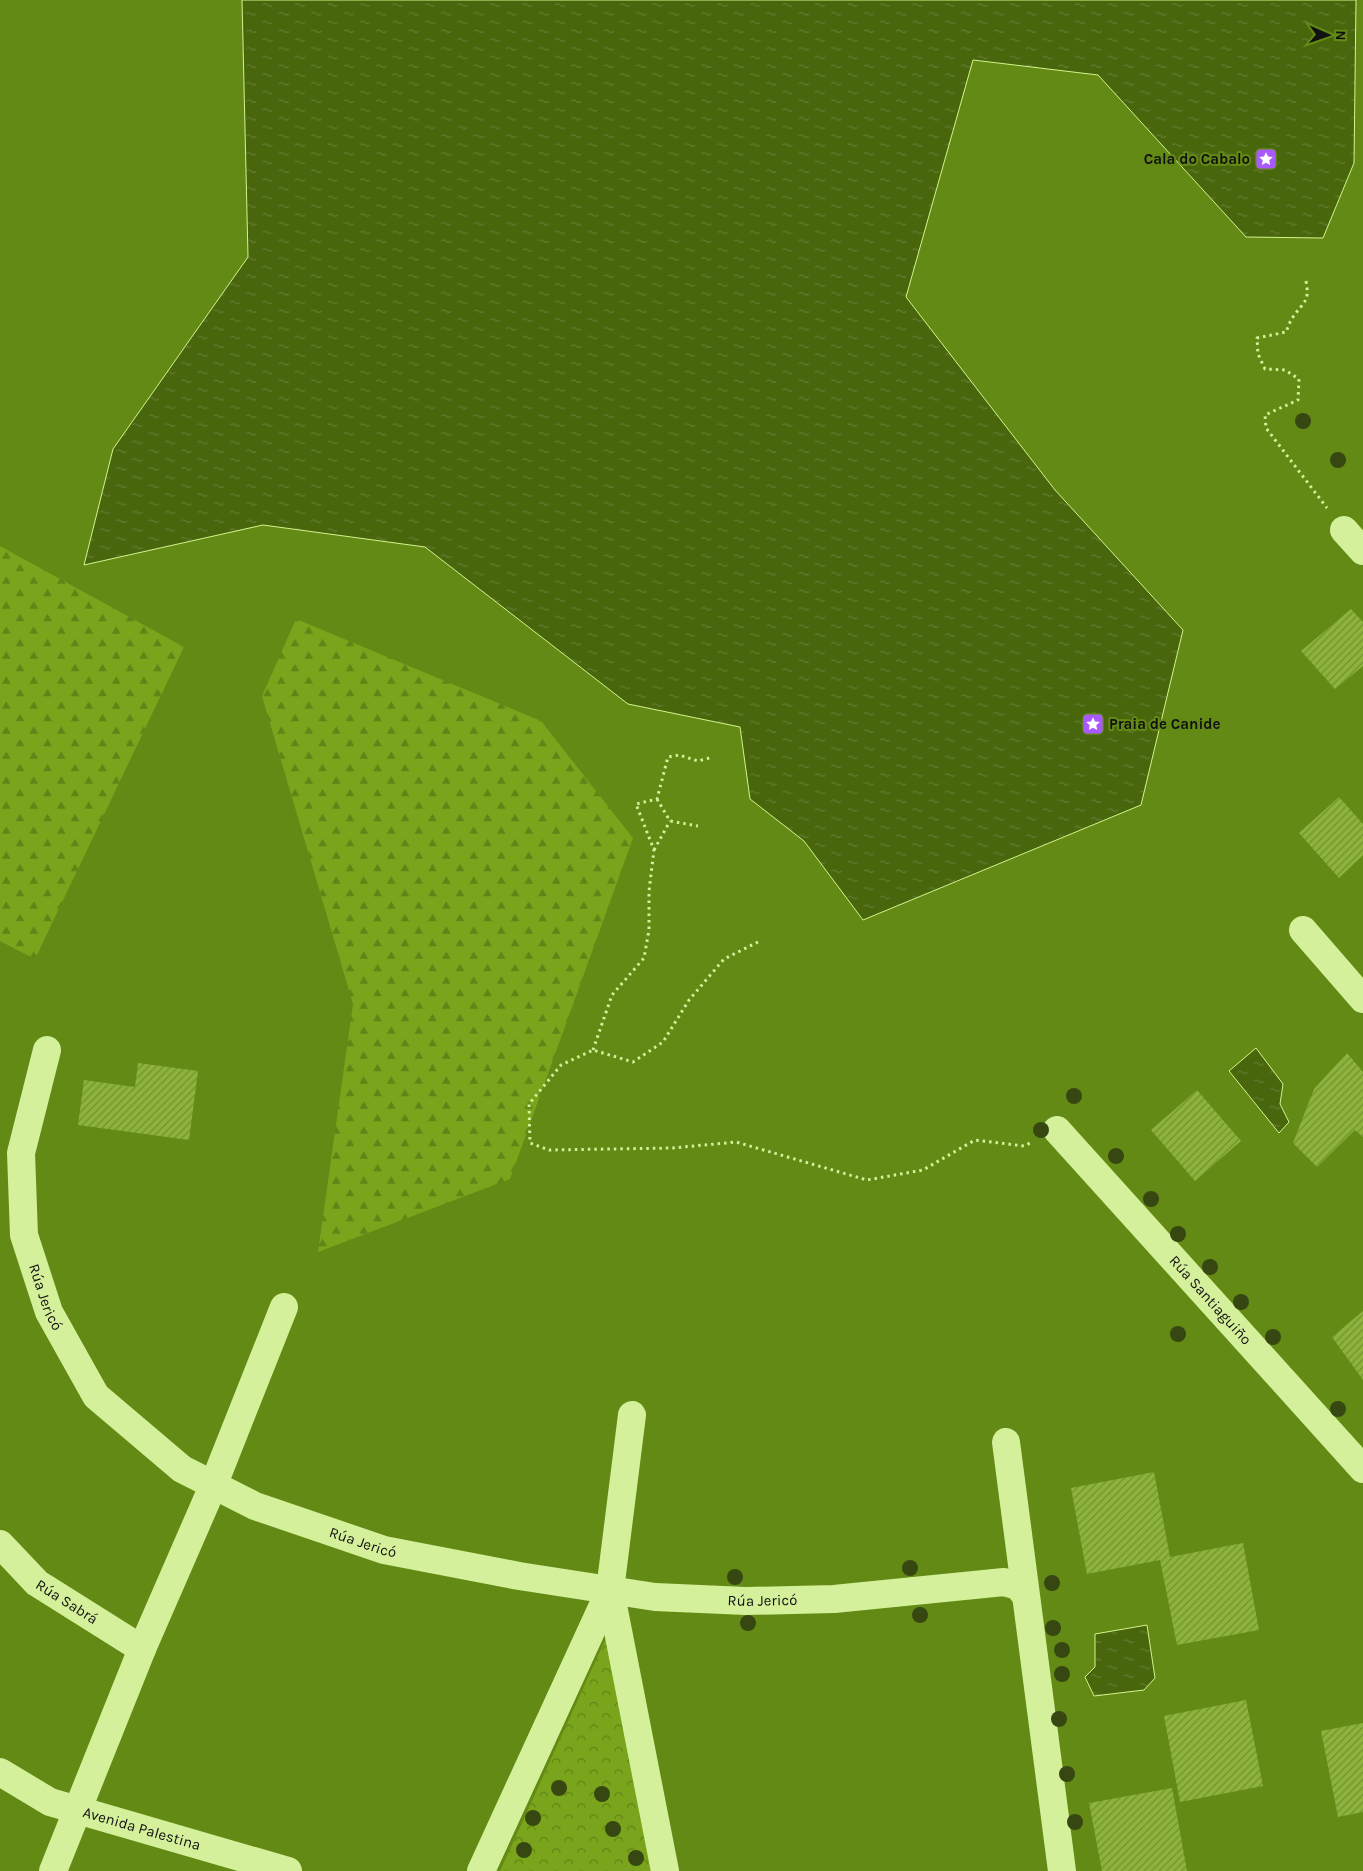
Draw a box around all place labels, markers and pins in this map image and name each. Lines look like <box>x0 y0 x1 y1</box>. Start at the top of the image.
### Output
place icon: Cala do Cabalo <box>1254 147 1278 171</box>
place label: Cala do Cabalo <box>1144 150 1250 168</box>
place icon: Praia de Canide <box>1081 712 1105 736</box>
place label: Praia de Canide <box>1109 715 1221 733</box>

